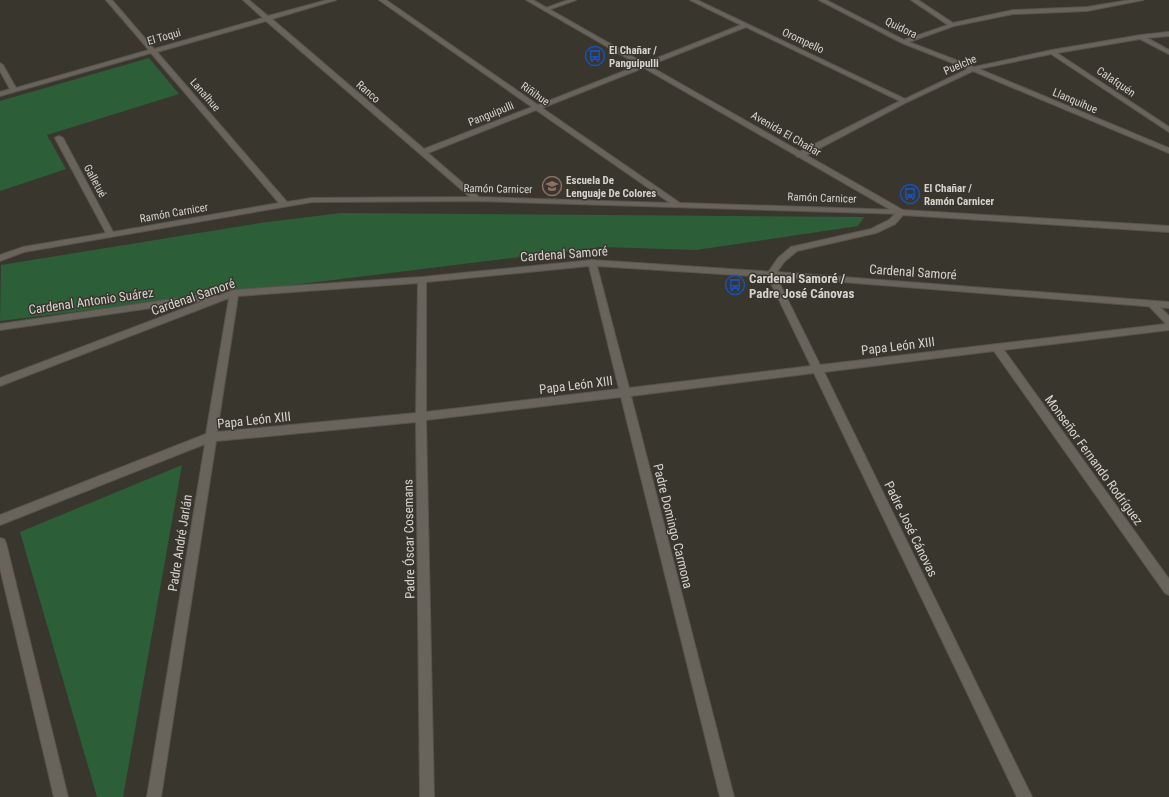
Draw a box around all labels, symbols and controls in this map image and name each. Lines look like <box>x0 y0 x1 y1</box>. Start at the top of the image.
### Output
street label: Quidora <box>883 15 919 41</box>
street label: El Toqui <box>146 26 182 48</box>
street label: Orompello <box>780 26 826 57</box>
place label: El Chañar / Panguipulli <box>609 44 659 70</box>
bus stop icon: El Chañar / Panguipulli <box>584 45 606 67</box>
street label: Puelche <box>942 52 978 78</box>
street label: Calafquén <box>1094 64 1138 100</box>
street label: Lanalhue <box>187 76 223 114</box>
street label: Ranco <box>354 78 383 106</box>
street label: Riñihue <box>518 79 552 109</box>
street label: Llanquihue <box>1051 86 1099 116</box>
street label: Panguipulli <box>466 99 516 129</box>
street label: Avenida El Chañar <box>749 109 824 160</box>
street label: Galletué <box>81 162 109 200</box>
place label: Escuela De Lenguaje De Colores <box>566 174 656 200</box>
school or university icon: Escuela De Lenguaje De Colores <box>541 175 563 197</box>
street label: Ramón Carnicer <box>463 182 533 196</box>
place label: El Chañar / Ramón Carnicer <box>924 182 994 208</box>
bus stop icon: El Chañar / Ramón Carnicer <box>899 183 921 205</box>
street label: Ramón Carnicer <box>787 190 857 206</box>
street label: Ramón Carnicer <box>139 200 210 225</box>
street label: Cardenal Samoré <box>520 243 608 265</box>
street label: Cardenal Samoré <box>869 261 957 283</box>
place label: Cardenal Samoré / Padre José Cánovas <box>749 271 854 301</box>
bus stop icon: Cardenal Samoré / Padre José Cánovas <box>724 274 746 296</box>
street label: Cardenal Samoré <box>149 276 237 318</box>
street label: Cardenal Antonio Suárez <box>27 285 155 317</box>
street label: Papa León XIII <box>860 334 936 358</box>
street label: Papa León XIII <box>538 373 614 397</box>
street label: Monseñor Fernando Rodríguez <box>1042 392 1146 528</box>
street label: Papa León XIII <box>216 409 292 431</box>
street label: Padre Domingo Carmona <box>650 462 696 590</box>
street label: Padre Óscar Cosemans <box>400 479 418 599</box>
street label: Padre José Cánovas <box>881 479 941 579</box>
street label: Padre André Jarlán <box>165 493 195 593</box>

